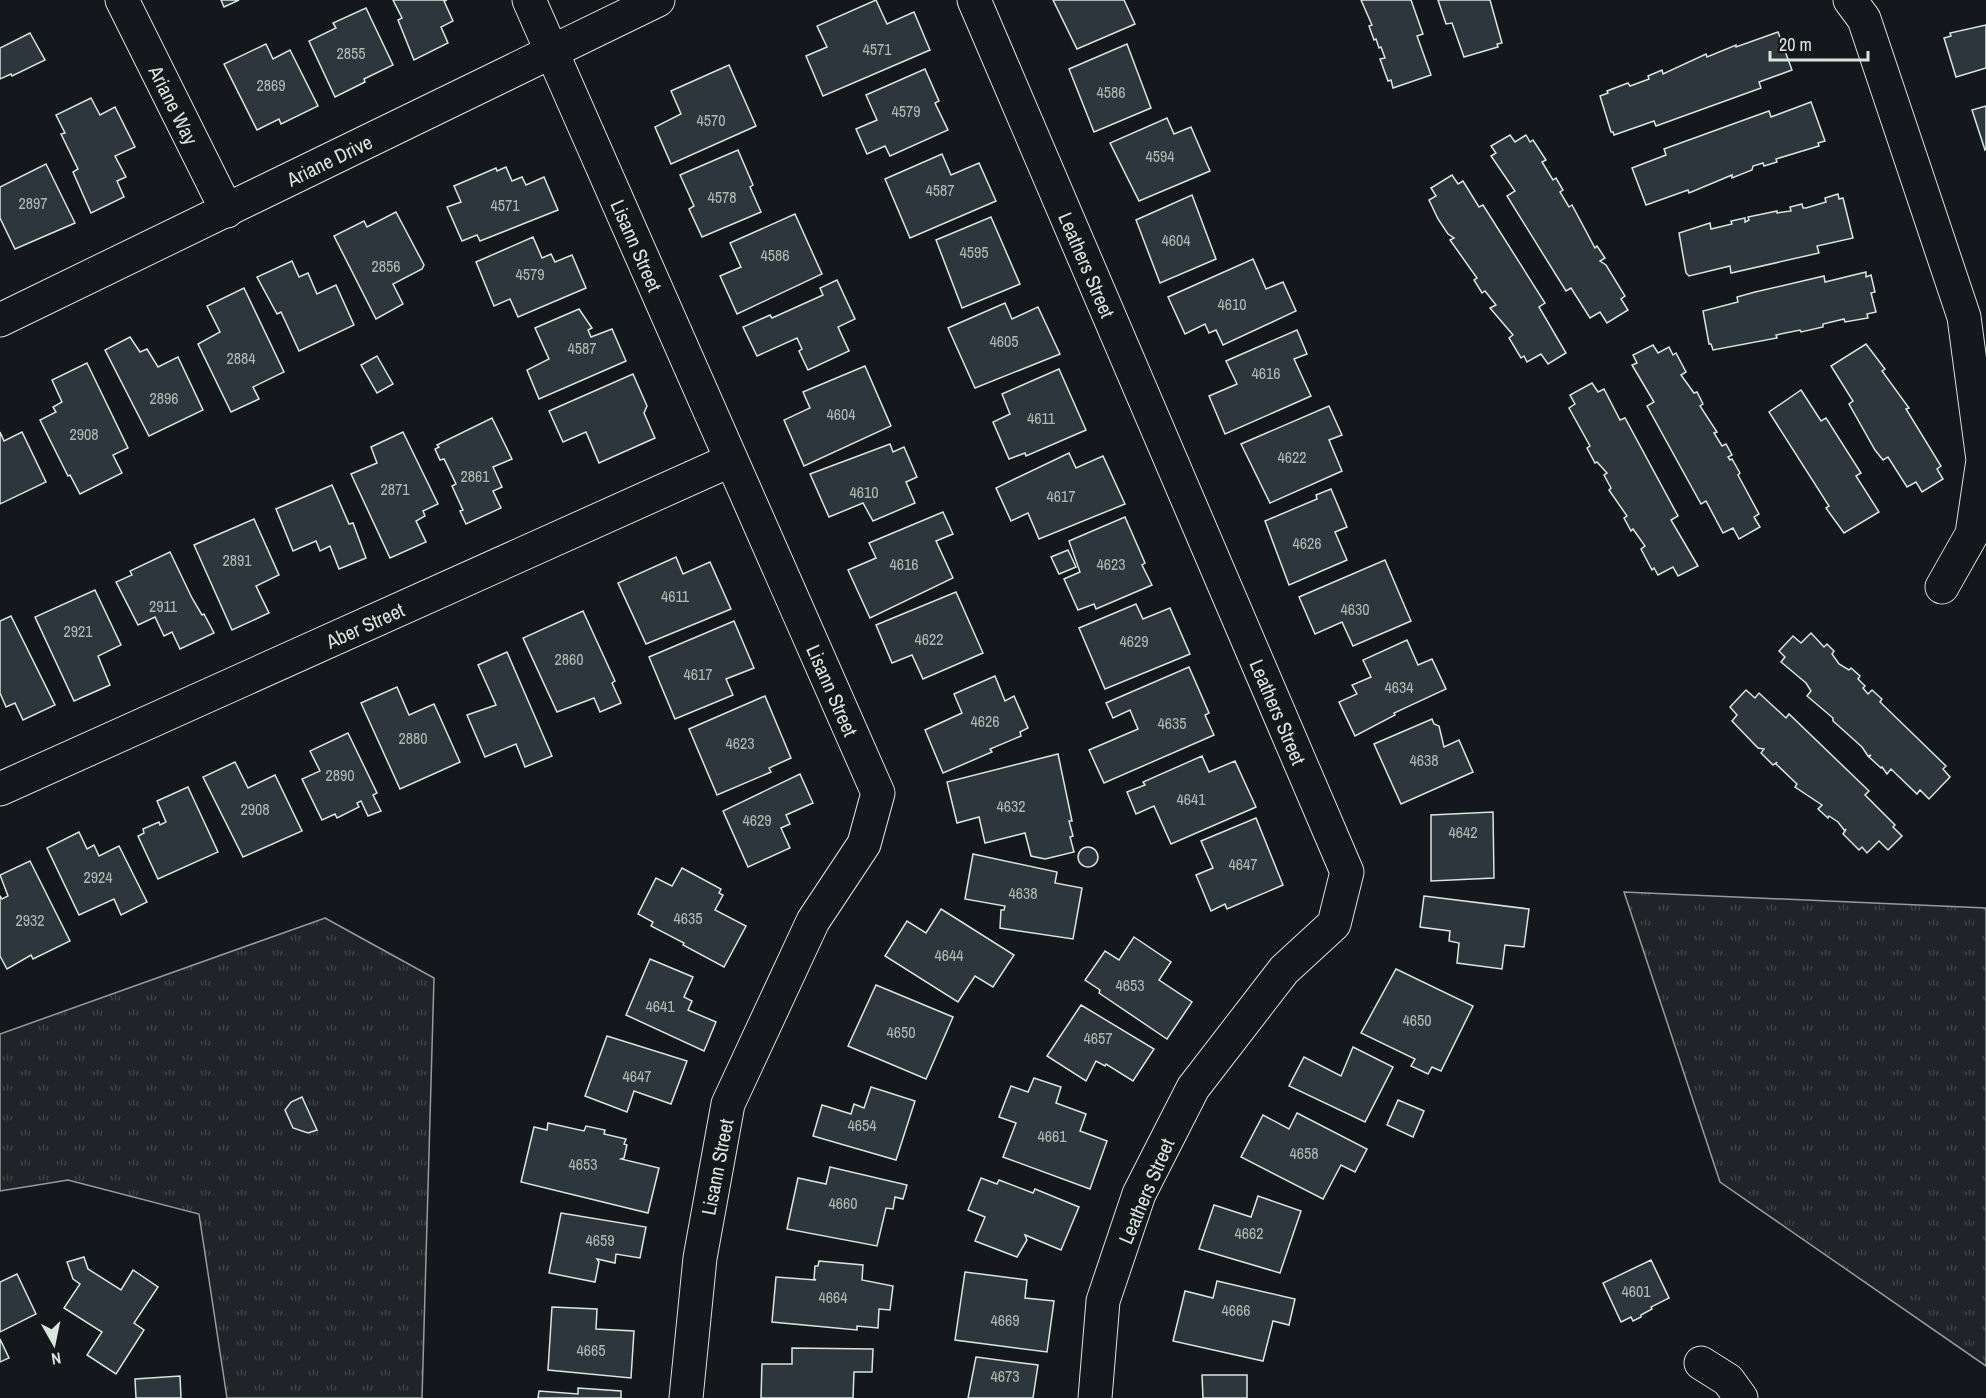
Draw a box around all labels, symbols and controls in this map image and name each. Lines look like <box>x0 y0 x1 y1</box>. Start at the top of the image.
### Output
scale bar <box>1770 24 1868 62</box>
text: 20 m <box>1779 32 1812 57</box>
house number: 4571 <box>862 38 892 60</box>
house number: 2855 <box>336 42 366 64</box>
street label: Ariane Way <box>143 60 206 150</box>
house number: 2869 <box>256 74 286 96</box>
house number: 4586 <box>1096 81 1126 103</box>
house number: 4579 <box>891 100 921 122</box>
house number: 4570 <box>696 109 726 131</box>
street label: Ariane Drive <box>281 128 376 193</box>
house number: 4594 <box>1145 145 1175 167</box>
house number: 4587 <box>925 179 955 201</box>
house number: 4578 <box>707 186 737 208</box>
house number: 2897 <box>18 192 48 214</box>
house number: 4571 <box>490 194 520 216</box>
street label: Lisann Street <box>605 195 669 296</box>
street label: Leathers Street <box>1053 208 1122 322</box>
house number: 4604 <box>1161 229 1191 251</box>
house number: 4595 <box>959 241 989 263</box>
house number: 4586 <box>760 244 790 266</box>
house number: 2856 <box>371 255 401 277</box>
house number: 4579 <box>515 263 545 285</box>
house number: 4610 <box>1217 293 1247 315</box>
house number: 4605 <box>989 330 1019 352</box>
house number: 4587 <box>567 337 597 359</box>
house number: 2884 <box>226 347 256 369</box>
house number: 4616 <box>1251 362 1281 384</box>
house number: 2896 <box>149 387 179 409</box>
house number: 4604 <box>826 403 856 425</box>
house number: 4611 <box>1027 407 1056 429</box>
house number: 2908 <box>69 423 99 445</box>
house number: 4622 <box>1277 446 1307 468</box>
house number: 2861 <box>460 465 490 487</box>
house number: 2871 <box>380 478 410 500</box>
house number: 4610 <box>849 481 879 503</box>
house number: 4617 <box>1046 485 1076 507</box>
house number: 4626 <box>1292 532 1322 554</box>
house number: 2891 <box>222 549 252 571</box>
house number: 4616 <box>889 553 919 575</box>
house number: 4623 <box>1096 553 1126 575</box>
house number: 4611 <box>661 585 690 607</box>
house number: 2911 <box>149 595 178 617</box>
street label: Aber Street <box>320 595 409 655</box>
house number: 4630 <box>1340 598 1370 620</box>
house number: 2921 <box>63 620 93 642</box>
house number: 4622 <box>914 628 944 650</box>
house number: 4629 <box>1119 630 1149 652</box>
street label: Lisann Street <box>801 640 865 741</box>
house number: 2860 <box>554 648 584 670</box>
street label: Leathers Street <box>1244 655 1313 769</box>
house number: 4617 <box>683 663 713 685</box>
house number: 4634 <box>1384 676 1414 698</box>
house number: 4626 <box>970 710 1000 732</box>
house number: 4635 <box>1157 712 1187 734</box>
house number: 2880 <box>398 727 428 749</box>
house number: 4623 <box>725 732 755 754</box>
house number: 4638 <box>1409 749 1439 771</box>
house number: 2890 <box>325 764 355 786</box>
house number: 4641 <box>1176 788 1206 810</box>
house number: 4632 <box>996 795 1026 817</box>
house number: 2908 <box>240 798 270 820</box>
house number: 4629 <box>742 809 772 831</box>
house number: 4642 <box>1448 821 1478 843</box>
house number: 4647 <box>1228 853 1258 875</box>
house number: 2924 <box>83 866 113 888</box>
house number: 4638 <box>1008 882 1038 904</box>
house number: 4635 <box>673 907 703 929</box>
house number: 2932 <box>15 909 45 931</box>
house number: 4644 <box>934 944 964 966</box>
house number: 4653 <box>1115 974 1145 996</box>
house number: 4641 <box>645 995 675 1017</box>
house number: 4650 <box>1402 1009 1432 1031</box>
house number: 4650 <box>886 1021 916 1043</box>
house number: 4657 <box>1083 1027 1113 1049</box>
house number: 4647 <box>622 1065 652 1087</box>
house number: 4654 <box>847 1114 877 1136</box>
street label: Lisann Street <box>694 1116 740 1217</box>
house number: 4661 <box>1037 1125 1067 1147</box>
street label: Leathers Street <box>1112 1134 1181 1248</box>
house number: 4658 <box>1289 1142 1319 1164</box>
house number: 4653 <box>568 1153 598 1175</box>
house number: 4660 <box>828 1192 858 1214</box>
house number: 4662 <box>1234 1222 1264 1244</box>
house number: 4659 <box>585 1229 615 1251</box>
house number: 4601 <box>1621 1280 1651 1302</box>
house number: 4664 <box>818 1286 848 1308</box>
house number: 4666 <box>1221 1299 1251 1321</box>
house number: 4669 <box>990 1309 1020 1331</box>
north arrow <box>24 1314 84 1374</box>
house number: 4665 <box>576 1339 606 1361</box>
text: N <box>50 1347 63 1370</box>
house number: 4673 <box>990 1365 1020 1387</box>

